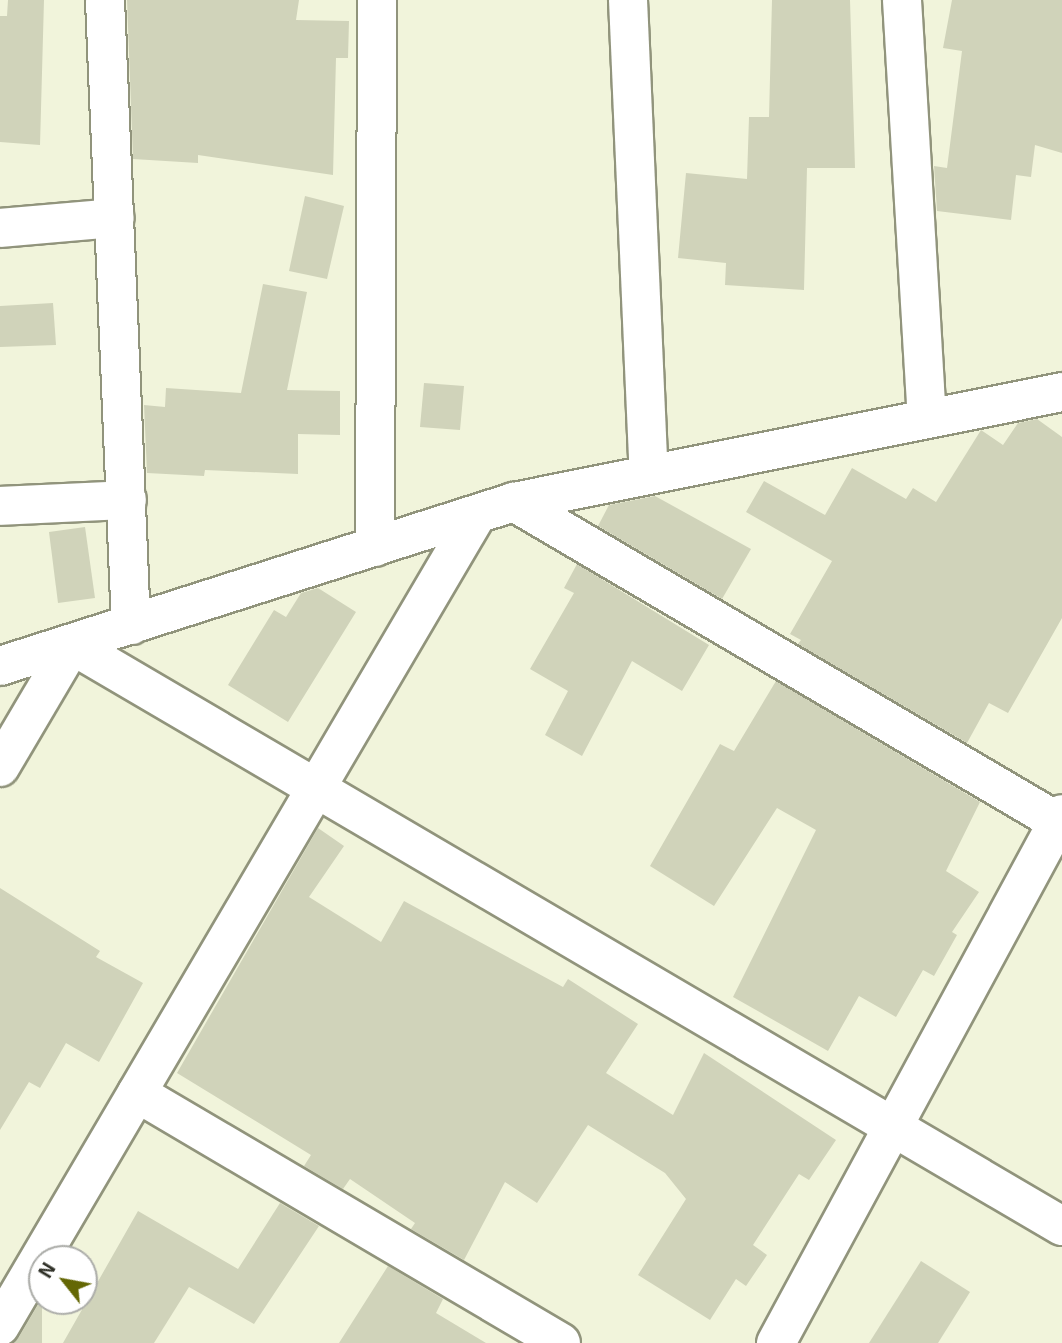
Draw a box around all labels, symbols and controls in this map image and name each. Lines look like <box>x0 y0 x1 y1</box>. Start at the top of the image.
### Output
north arrow <box>28 1245 98 1315</box>
text: N <box>33 1258 60 1282</box>

